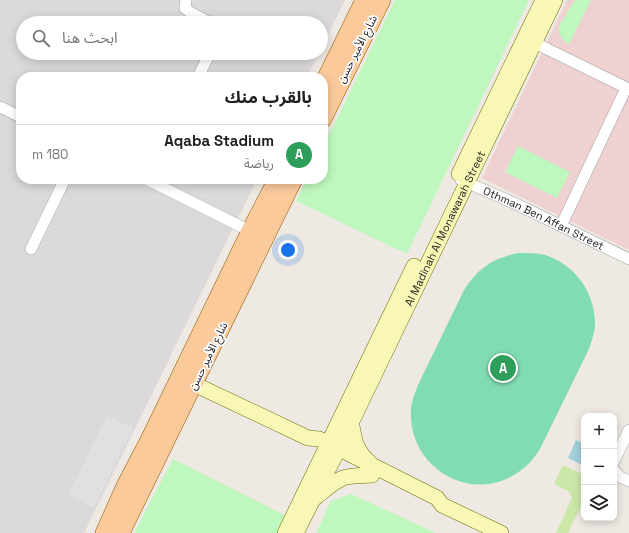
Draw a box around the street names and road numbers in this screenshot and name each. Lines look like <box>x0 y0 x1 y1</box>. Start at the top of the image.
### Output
street label: شارع الأمير حسن <box>334 12 381 86</box>
street label: Al Madinah Al Monawarah Street <box>401 148 488 308</box>
street label: Othman Ben Affan Street <box>481 183 606 253</box>
street label: شارع الأمير حسن <box>185 319 232 393</box>

